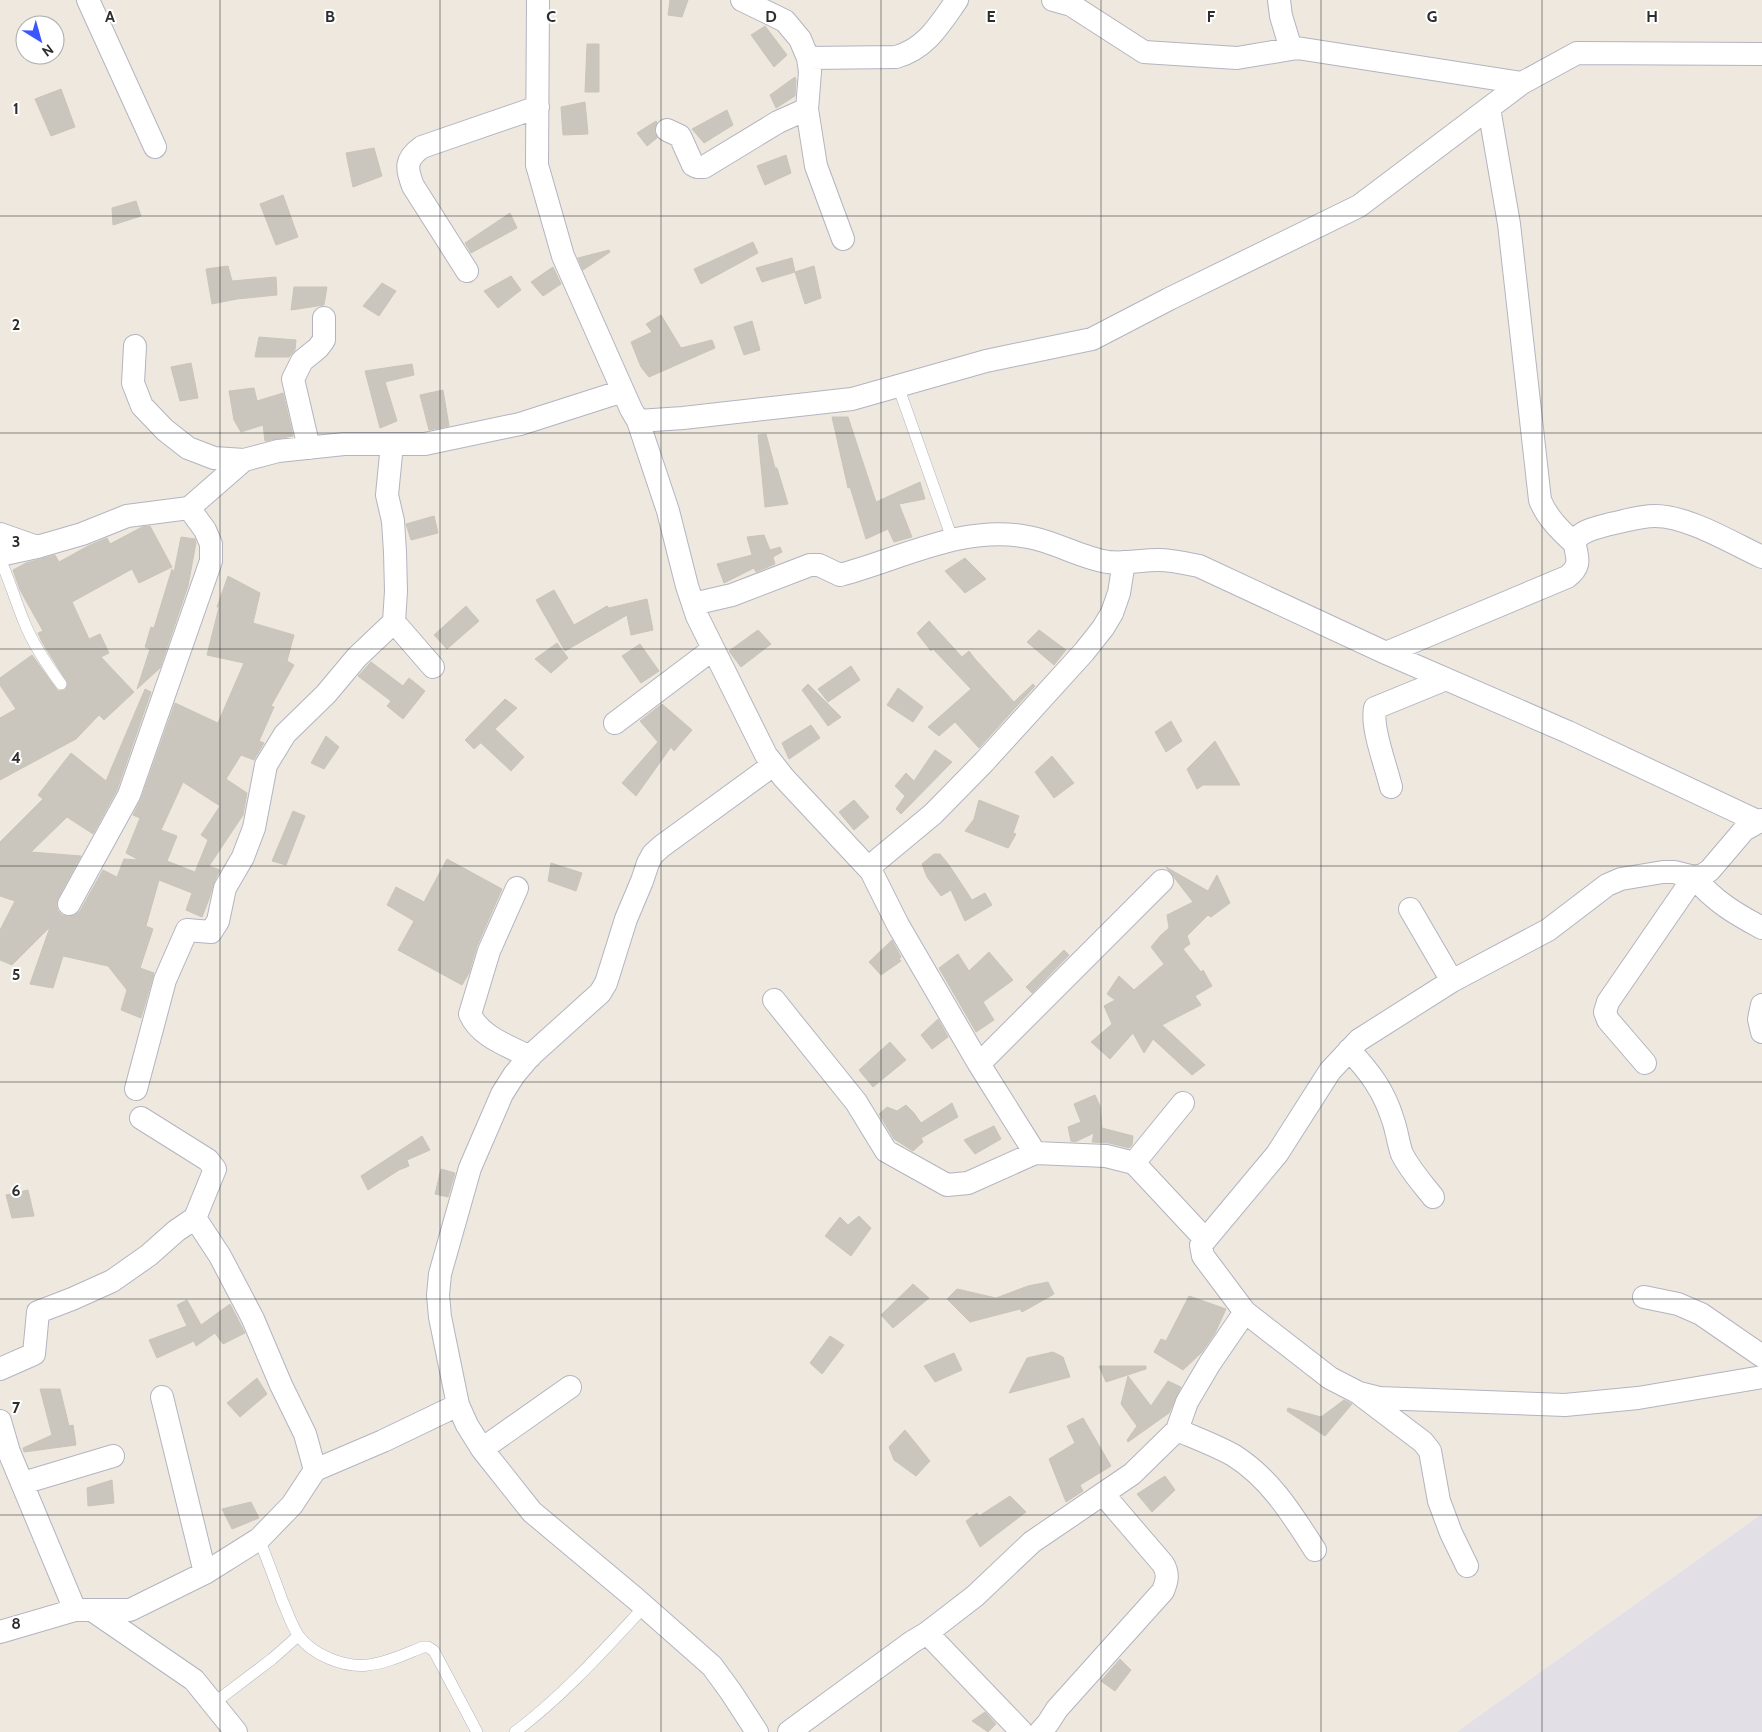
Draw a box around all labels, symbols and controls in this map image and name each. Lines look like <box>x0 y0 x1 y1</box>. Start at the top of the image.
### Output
text: A <box>105 7 115 26</box>
text: B <box>325 7 335 26</box>
text: C <box>546 7 556 26</box>
text: D <box>765 7 777 26</box>
text: E <box>986 7 996 26</box>
text: F <box>1207 7 1216 26</box>
text: G <box>1427 7 1437 26</box>
text: H <box>1646 7 1658 26</box>
north arrow <box>15 15 65 65</box>
text: N <box>38 40 57 61</box>
text: 1 <box>13 99 19 118</box>
text: 2 <box>12 315 20 334</box>
text: 3 <box>12 532 20 551</box>
text: 4 <box>11 748 21 767</box>
text: 5 <box>12 965 20 984</box>
text: 6 <box>12 1181 21 1200</box>
text: 7 <box>12 1398 21 1417</box>
text: 8 <box>11 1614 21 1633</box>

